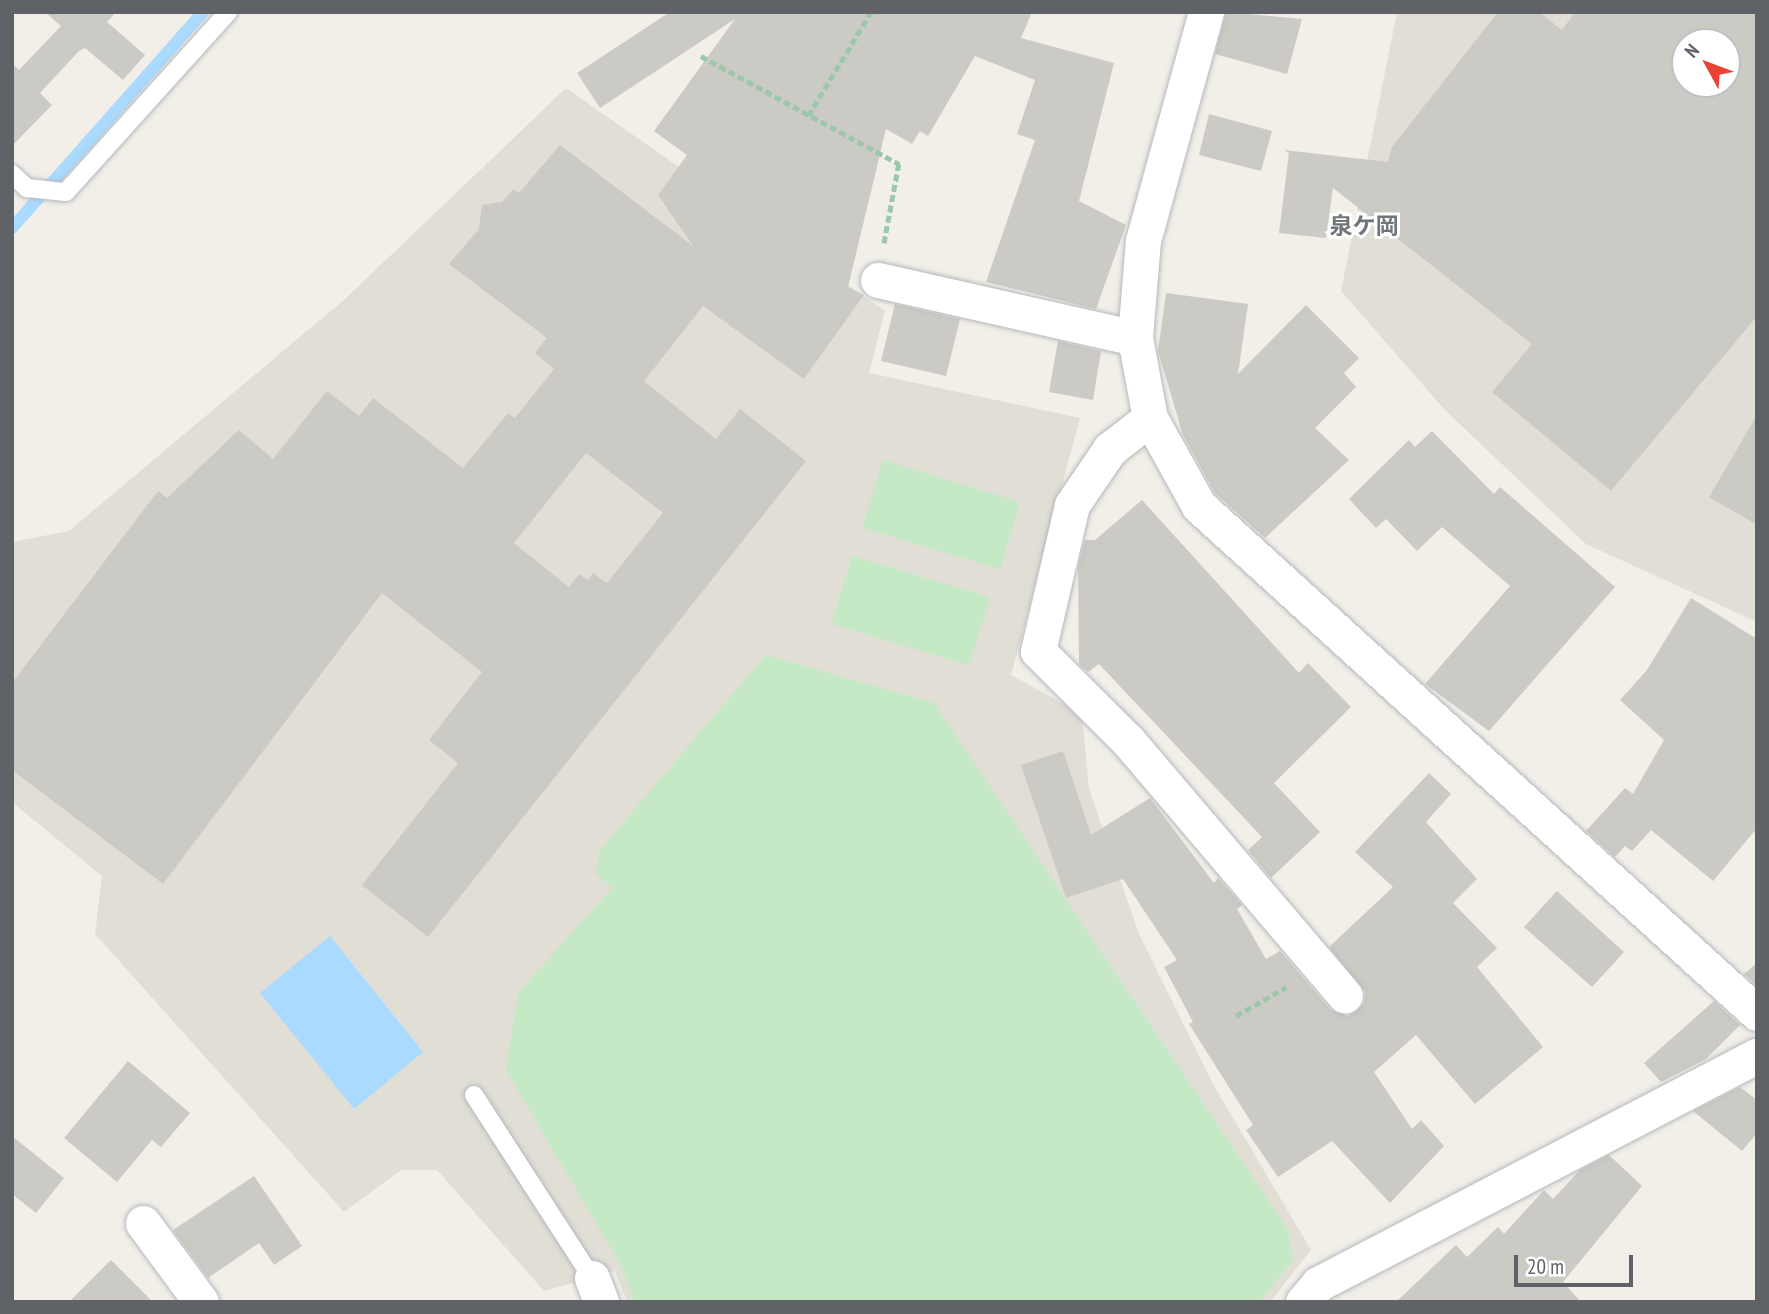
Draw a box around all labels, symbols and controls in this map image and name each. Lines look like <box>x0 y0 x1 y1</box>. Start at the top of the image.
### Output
north arrow <box>1671 28 1741 98</box>
text: N <box>1679 39 1704 62</box>
district label: 泉ケ岡 <box>1330 212 1398 240</box>
scale bar <box>1517 1240 1636 1284</box>
text: 20 m <box>1527 1253 1564 1280</box>

